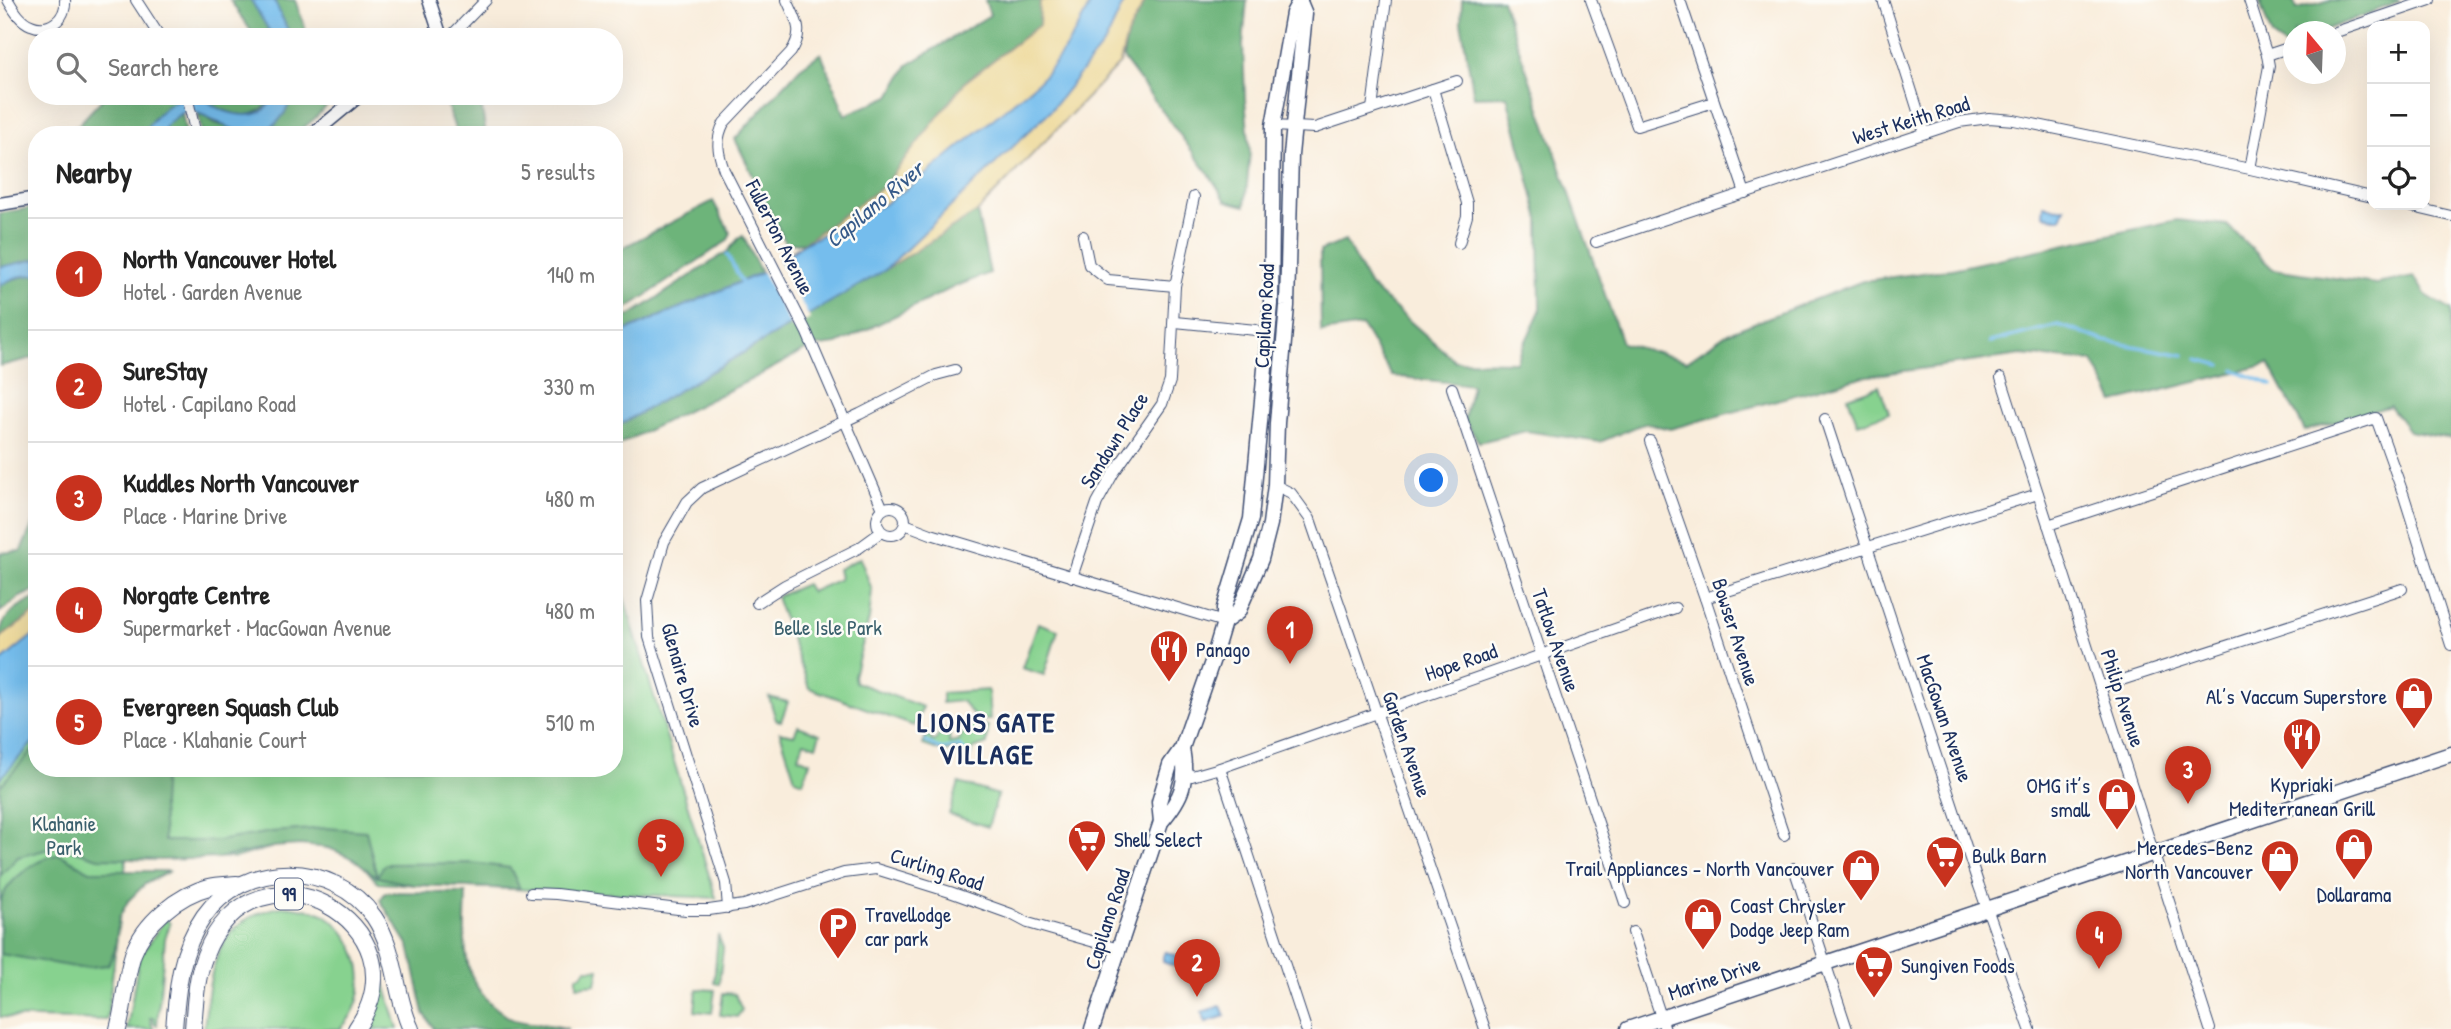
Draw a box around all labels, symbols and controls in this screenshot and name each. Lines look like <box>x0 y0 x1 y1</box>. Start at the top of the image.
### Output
north arrow <box>2283 21 2346 84</box>
map controls <box>2367 21 2430 210</box>
button: + <box>2367 21 2430 84</box>
search box <box>28 28 623 105</box>
icon: search <box>52 48 90 86</box>
text: Search here <box>108 49 219 84</box>
button: − <box>2367 84 2430 147</box>
street label: West Keith Road <box>1849 88 1973 152</box>
button: locate <box>2367 147 2430 210</box>
text: Nearby <box>56 152 132 192</box>
water label: Capilano River <box>818 152 933 255</box>
text: 5 results <box>521 156 595 187</box>
street label: Fullerton Avenue <box>738 174 821 299</box>
text: North Vancouver Hotel <box>123 241 336 276</box>
text: 1 <box>75 259 83 290</box>
text: 140 m <box>547 259 595 290</box>
street label: Capilano Road <box>1247 263 1281 369</box>
text: Hotel · Garden Avenue <box>123 276 302 307</box>
text: SureStay <box>123 353 208 388</box>
text: 2 <box>74 371 84 402</box>
text: 330 m <box>543 371 595 402</box>
street label: Sandown Place <box>1073 386 1155 494</box>
text: Hotel · Capilano Road <box>123 388 296 419</box>
your location <box>1414 463 1448 497</box>
text: Kuddles North Vancouver <box>123 465 359 500</box>
text: 3 <box>74 483 84 514</box>
text: 480 m <box>545 483 595 514</box>
text: Place · Marine Drive <box>123 500 287 531</box>
street label: Bowser Avenue <box>1705 575 1767 689</box>
text: Norgate Centre <box>123 577 270 612</box>
street label: Tatlow Avenue <box>1525 585 1587 695</box>
text: 4 <box>75 595 83 626</box>
text: 480 m <box>545 595 595 626</box>
pin: 1 <box>1267 606 1313 664</box>
text: Supermarket · MacGowan Avenue <box>123 612 392 643</box>
park label: Belle Isle Park <box>774 613 882 642</box>
street label: Glenaire Drive <box>654 619 712 731</box>
restaurant icon: Panago <box>1148 628 1190 683</box>
place label: Panago <box>1196 635 1250 664</box>
street label: Hope Road <box>1421 636 1501 688</box>
street label: Philip Avenue <box>2094 645 2152 751</box>
street label: MacGowan Avenue <box>1910 650 1980 786</box>
shop icon: Al’s Vaccum Superstore <box>2393 675 2435 730</box>
place label: Al’s Vaccum Superstore <box>2206 682 2387 711</box>
street label: Garden Avenue <box>1375 687 1439 801</box>
text: Evergreen Squash Club <box>123 689 339 724</box>
district label: LIONS GATE VILLAGE <box>917 703 1057 773</box>
text: 5 <box>74 707 84 738</box>
text: 510 m <box>546 707 595 738</box>
restaurant icon: Kypriaki Mediterranean Grill <box>2281 716 2323 771</box>
text: Place · Klahanie Court <box>123 724 306 755</box>
pin: 3 <box>2165 746 2211 804</box>
place label: Kypriaki Mediterranean Grill <box>2229 770 2376 823</box>
place label: OMG it’s small <box>2026 771 2091 824</box>
shop icon: OMG it’s small <box>2096 776 2138 831</box>
park label: Klahanie Park <box>32 809 96 862</box>
supermarket icon: Shell Select <box>1066 818 1108 873</box>
pin: 5 <box>638 819 684 877</box>
place label: Shell Select <box>1114 825 1203 854</box>
shop icon: Dollarama <box>2333 826 2375 881</box>
place label: Mercedes-Benz North Vancouver <box>2125 833 2253 886</box>
supermarket icon: Bulk Barn <box>1924 834 1966 889</box>
shop icon: Mercedes-Benz North Vancouver <box>2259 838 2301 893</box>
street label: Curling Road <box>887 840 987 898</box>
place label: Bulk Barn <box>1972 841 2047 870</box>
shop icon: Trail Appliances - North Vancouver <box>1840 847 1882 902</box>
place label: Trail Appliances - North Vancouver <box>1566 854 1834 883</box>
street label: Capilano Road <box>1077 865 1137 973</box>
road number: 99 <box>275 878 303 909</box>
place label: Dollarama <box>2317 880 2391 909</box>
place label: Coast Chrysler Dodge Jeep Ram <box>1730 891 1850 944</box>
shop icon: Coast Chrysler Dodge Jeep Ram <box>1682 896 1724 951</box>
place label: Travellodge car park <box>865 900 951 953</box>
parking icon: Travellodge car park <box>817 905 859 960</box>
pin: 4 <box>2076 911 2122 969</box>
pin: 2 <box>1174 939 1220 997</box>
supermarket icon: Sungiven Foods <box>1853 944 1895 999</box>
street label: Marine Drive <box>1664 949 1764 1007</box>
place label: Sungiven Foods <box>1901 951 2015 980</box>

